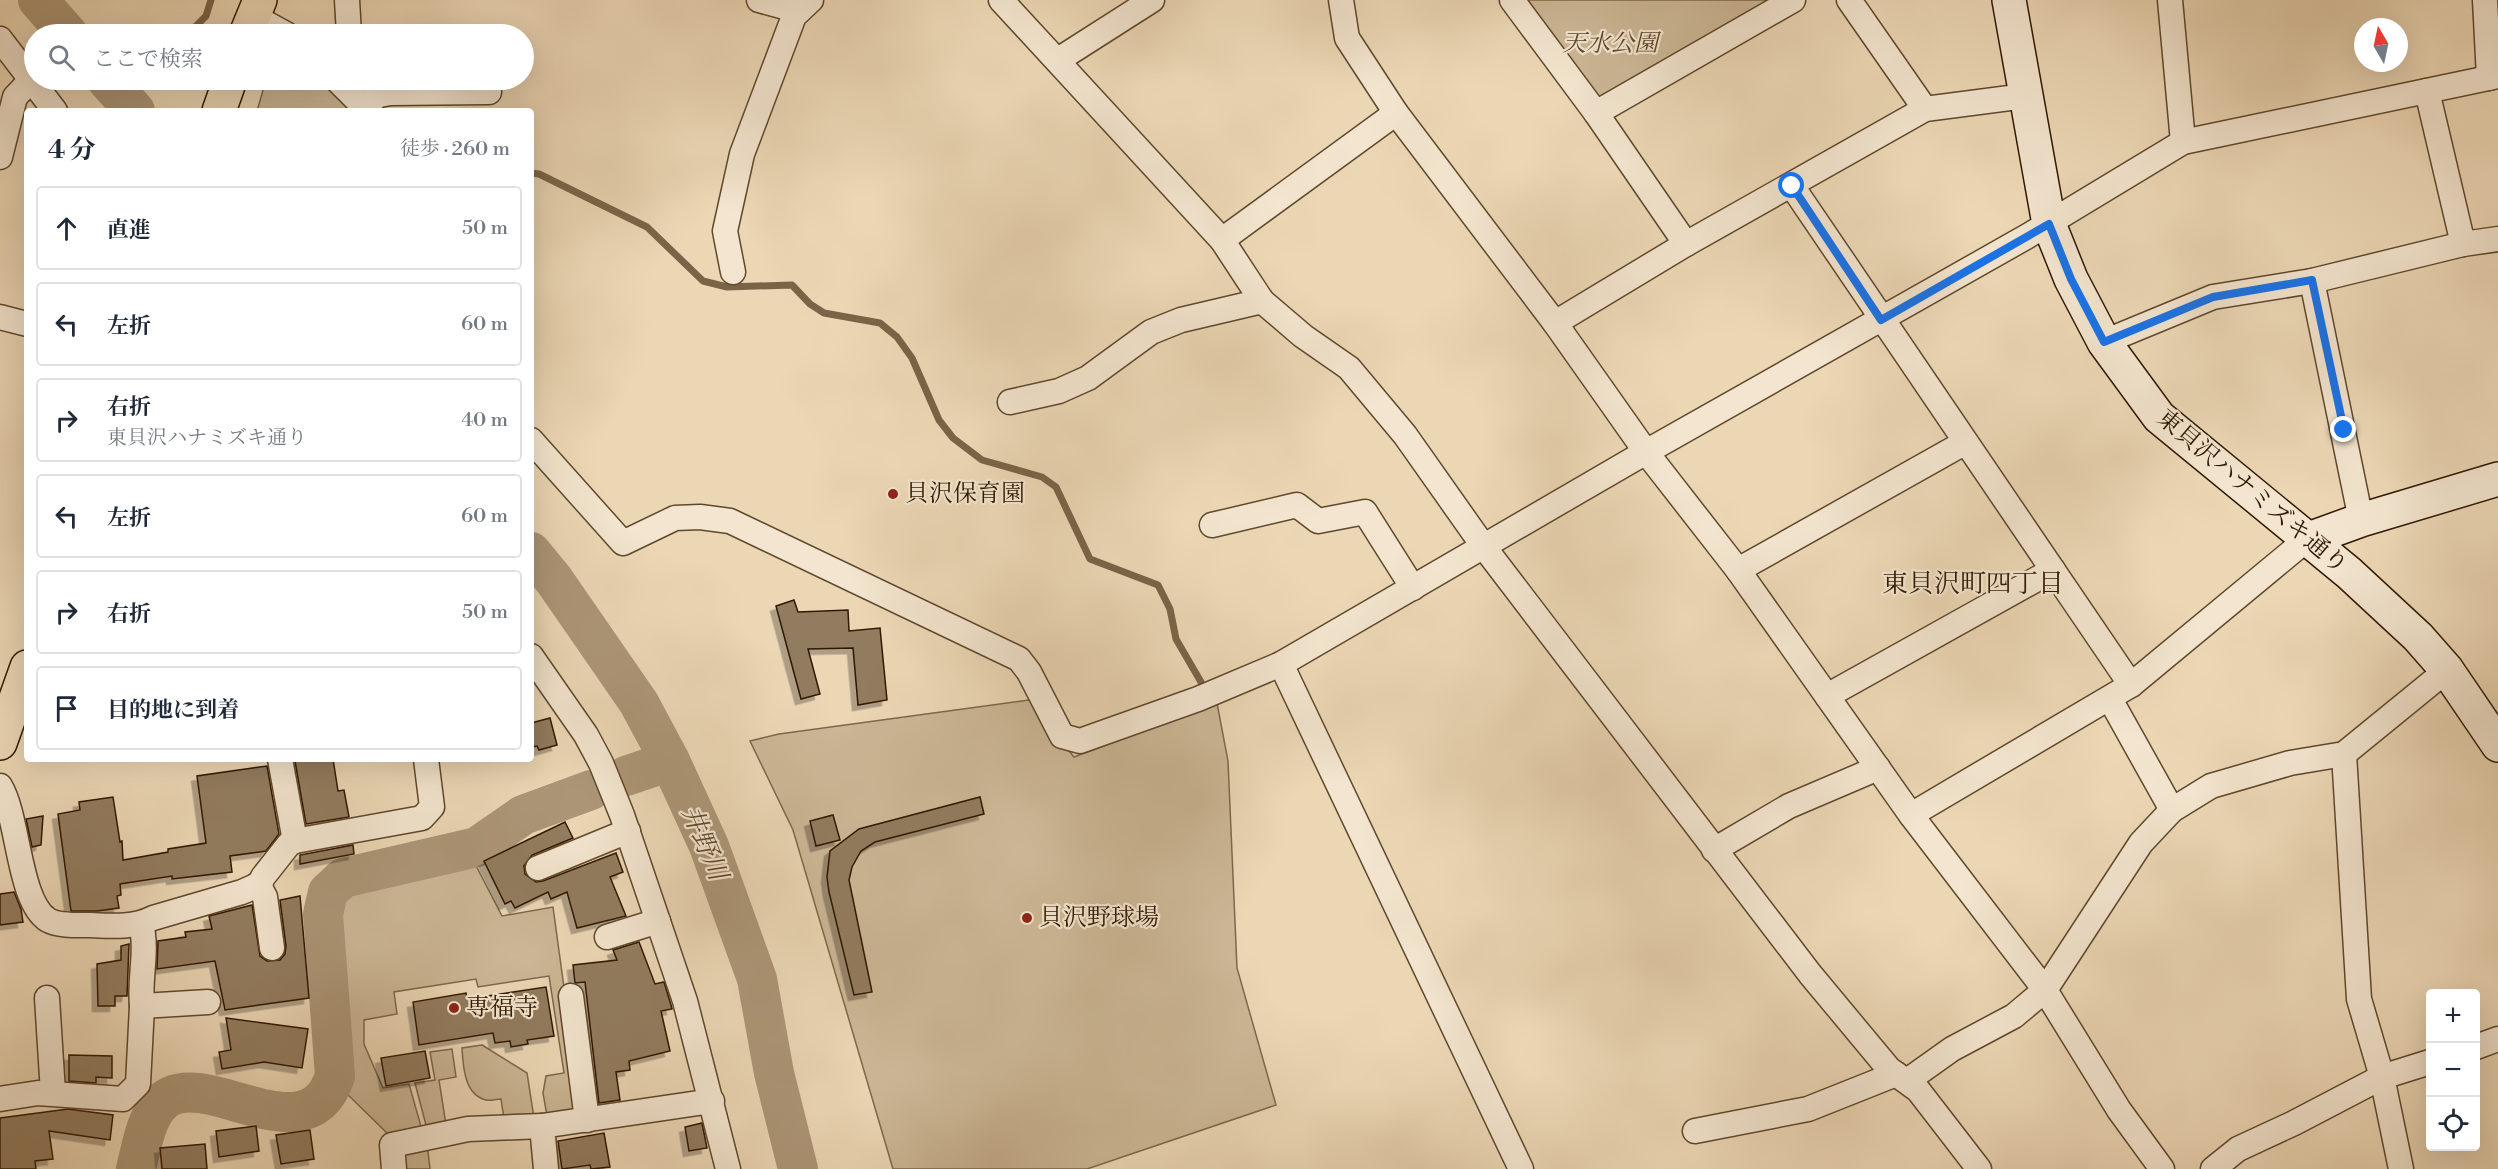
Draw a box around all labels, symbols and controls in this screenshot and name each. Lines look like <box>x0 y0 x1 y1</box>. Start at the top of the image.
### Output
north arrow <box>2354 18 2408 72</box>
search box <box>24 24 534 90</box>
park label: 天水公園 <box>1562 29 1662 59</box>
icon: search <box>45 41 78 74</box>
text: ここで検索 <box>93 46 203 73</box>
text: 4 分 <box>48 134 96 166</box>
text: 徒歩 · 260 m <box>400 137 510 162</box>
route start <box>1778 172 1804 198</box>
icon: ahead <box>50 212 83 245</box>
text: 50 m <box>462 216 508 241</box>
text: 直進 <box>107 217 151 244</box>
icon: left <box>50 308 83 341</box>
text: 60 m <box>461 312 508 337</box>
text: 左折 <box>107 313 151 340</box>
text: 右折 <box>107 394 151 421</box>
street label: 東貝沢ハナミズキ通り <box>2150 403 2354 581</box>
icon: right <box>50 404 83 437</box>
text: 40 m <box>461 408 508 433</box>
route end <box>2330 416 2356 442</box>
text: 東貝沢ハナミズキ通り <box>107 426 307 451</box>
place label: 貝沢保育園 <box>905 479 1025 509</box>
marker: 貝沢保育園 <box>886 487 900 501</box>
icon: left <box>50 500 83 533</box>
text: 60 m <box>461 504 508 529</box>
text: 左折 <box>107 505 151 532</box>
district label: 東貝沢町四丁目 <box>1882 568 2064 600</box>
icon: right <box>50 596 83 629</box>
text: 50 m <box>462 600 508 625</box>
text: 右折 <box>107 601 151 628</box>
icon: arrive <box>50 692 83 725</box>
text: 目的地に到着 <box>107 697 239 724</box>
water label: 井野川 <box>674 801 735 888</box>
place label: 貝沢野球場 <box>1039 903 1159 933</box>
marker: 貝沢野球場 <box>1020 911 1034 925</box>
map controls <box>2426 989 2480 1151</box>
button: + <box>2426 989 2480 1043</box>
place label: 専福寺 <box>466 993 538 1023</box>
marker: 専福寺 <box>447 1001 461 1015</box>
button: − <box>2426 1043 2480 1097</box>
button: locate <box>2426 1097 2480 1151</box>

